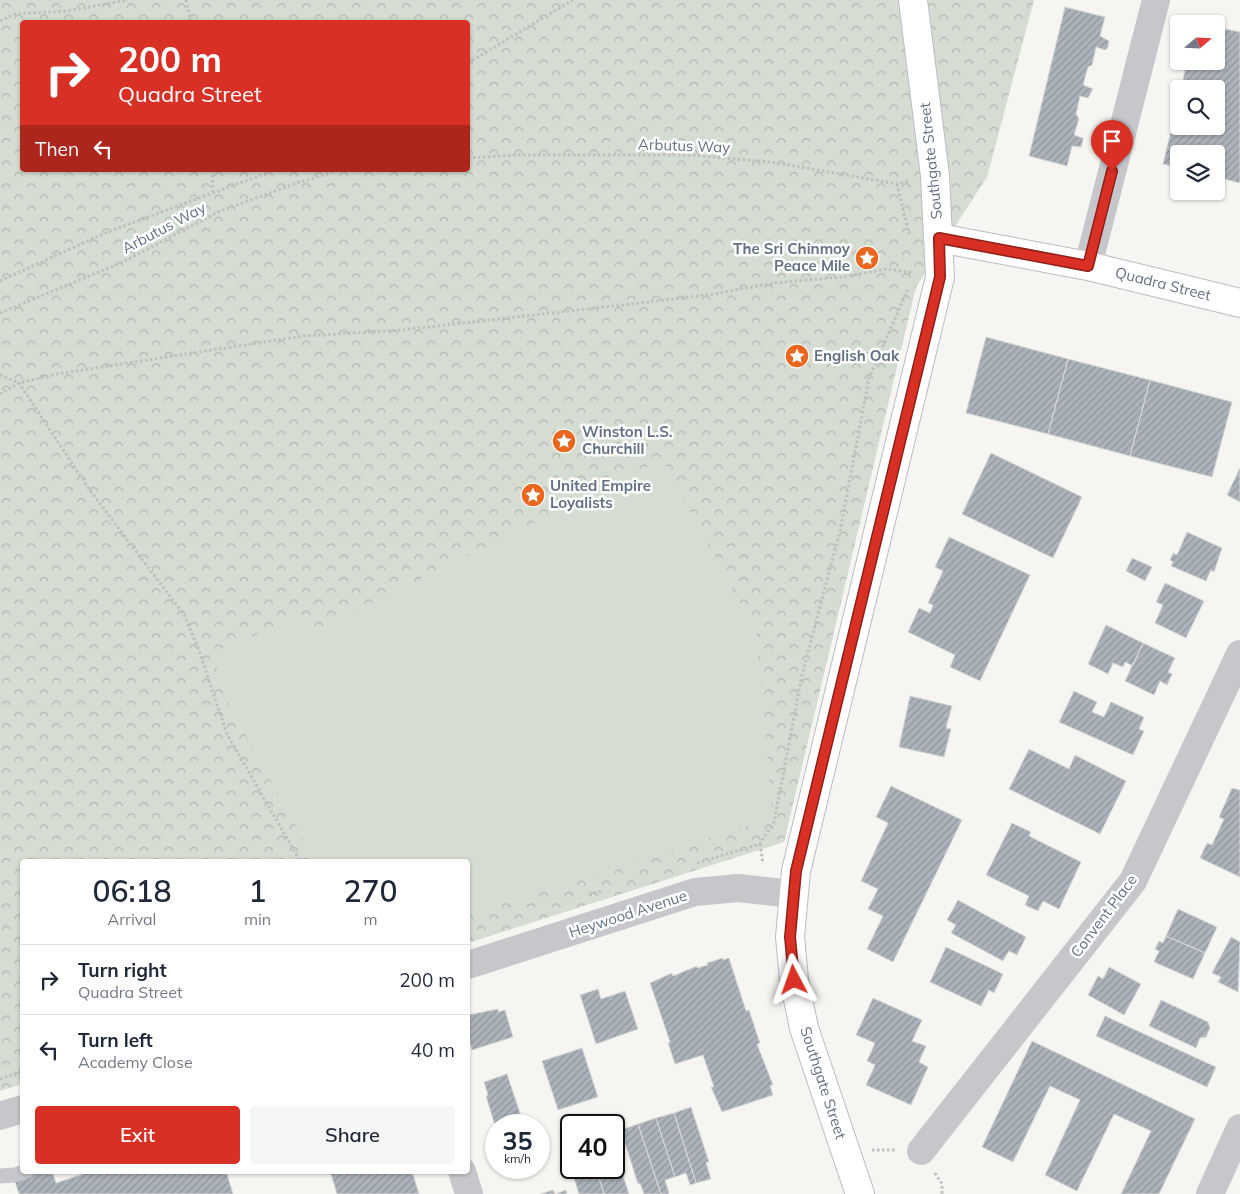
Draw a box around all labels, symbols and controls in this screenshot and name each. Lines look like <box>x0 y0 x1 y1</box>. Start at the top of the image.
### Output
north arrow <box>1170 15 1225 70</box>
map controls <box>1170 15 1225 200</box>
text: 200 m <box>118 37 222 81</box>
icon: right <box>35 40 100 105</box>
text: Quadra Street <box>118 80 262 108</box>
button: search <box>1170 80 1225 135</box>
street label: Southgate Street <box>915 102 946 220</box>
pin <box>1091 120 1133 171</box>
icon: arrive <box>1098 127 1126 155</box>
street label: Arbutus Way <box>638 134 730 157</box>
icon: left <box>89 135 117 163</box>
text: Then <box>35 137 79 161</box>
button: layers <box>1170 145 1225 200</box>
street label: Arbutus Way <box>119 198 209 258</box>
place label: The Sri Chinmoy Peace Mile <box>733 239 851 275</box>
place icon: The Sri Chinmoy Peace Mile <box>854 245 880 271</box>
street label: Quadra Street <box>1113 262 1213 305</box>
place icon: English Oak <box>784 343 810 369</box>
place label: English Oak <box>814 346 900 365</box>
place label: Winston L.S. Churchill <box>582 422 673 458</box>
place icon: Winston L.S. Churchill <box>551 428 577 454</box>
place label: United Empire Loyalists <box>550 476 651 512</box>
place icon: United Empire Loyalists <box>520 482 546 508</box>
street label: Convent Place <box>1066 871 1141 961</box>
text: 06:18 <box>92 872 172 910</box>
text: 1 <box>249 872 267 910</box>
text: 270 <box>344 872 398 910</box>
street label: Heywood Avenue <box>566 885 689 942</box>
text: Arrival <box>108 909 156 929</box>
text: min <box>244 909 271 929</box>
text: m <box>364 909 378 929</box>
position arrow <box>767 953 819 1005</box>
text: Turn right <box>78 958 167 982</box>
icon: right <box>35 966 63 994</box>
text: 200 m <box>399 968 455 992</box>
text: Quadra Street <box>78 982 183 1002</box>
street label: Southgate Street <box>796 1024 851 1142</box>
text: Turn left <box>78 1028 153 1052</box>
icon: left <box>35 1036 63 1064</box>
text: 40 m <box>411 1038 455 1062</box>
text: Academy Close <box>78 1052 193 1072</box>
button: Exit <box>35 1106 240 1164</box>
button: Share <box>250 1106 455 1164</box>
speed limit sign: 40 <box>560 1114 625 1179</box>
text: 35 <box>502 1125 533 1156</box>
text: km/h <box>504 1151 531 1166</box>

